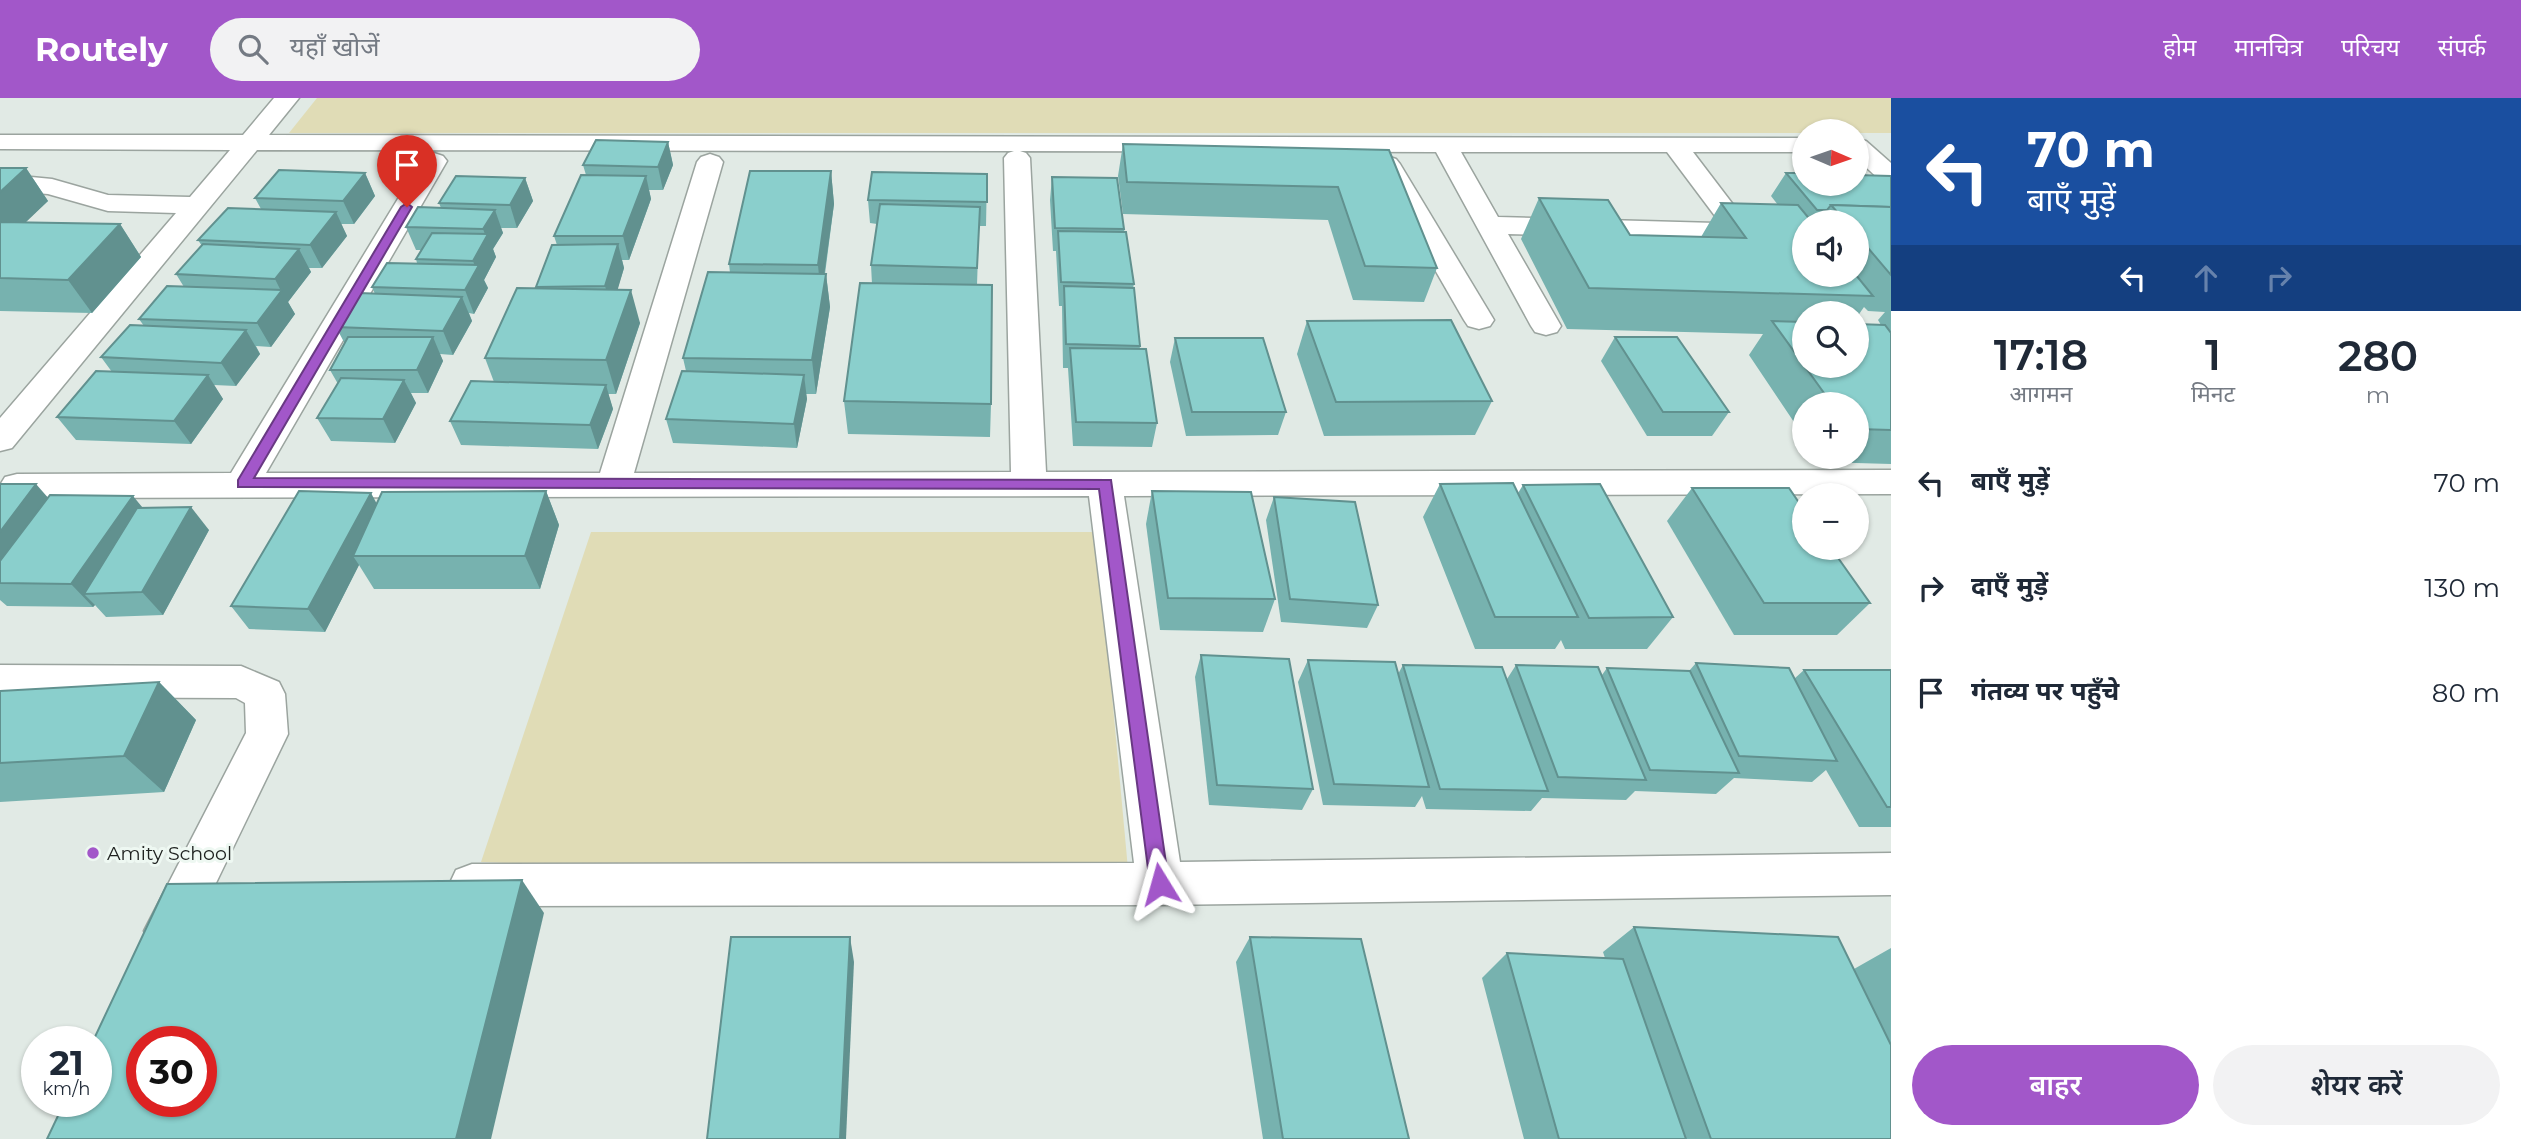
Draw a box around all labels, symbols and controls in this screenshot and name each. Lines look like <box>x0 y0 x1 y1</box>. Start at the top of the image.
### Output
search box <box>210 18 700 81</box>
text: Routely <box>35 29 168 69</box>
icon: search <box>234 30 272 68</box>
text: यहाँ खोजें <box>290 31 380 63</box>
text: होम <box>2163 33 2196 62</box>
text: मानचित्र <box>2234 33 2303 62</box>
text: परिचय <box>2341 33 2400 62</box>
text: संपर्क <box>2438 33 2486 62</box>
north arrow <box>1792 119 1869 196</box>
map controls <box>1792 119 1869 560</box>
text: 70 m <box>2027 120 2155 179</box>
icon: left <box>1912 126 2003 217</box>
pin <box>377 135 437 207</box>
icon: arrive <box>388 146 426 184</box>
text: बाएँ मुड़ें <box>2027 180 2116 219</box>
button: sound <box>1792 210 1869 287</box>
icon: left <box>2114 259 2152 297</box>
icon: ahead <box>2187 259 2225 297</box>
icon: right <box>2260 259 2298 297</box>
button: search <box>1792 301 1869 378</box>
text: 17:18 <box>1994 329 2088 381</box>
text: 1 <box>2205 329 2221 381</box>
text: 280 <box>2338 330 2418 382</box>
text: आगमन <box>2010 380 2073 408</box>
text: मिनट <box>2191 380 2235 408</box>
text: m <box>2366 381 2390 409</box>
button: + <box>1792 392 1869 469</box>
icon: left <box>1912 464 1950 502</box>
text: बाएँ मुड़ें <box>1971 465 2050 497</box>
text: 70 m <box>2434 467 2500 499</box>
button: − <box>1792 483 1869 560</box>
icon: right <box>1912 569 1950 607</box>
text: दाएँ मुड़ें <box>1971 570 2048 602</box>
text: 130 m <box>2424 572 2500 604</box>
icon: arrive <box>1912 674 1950 712</box>
text: गंतव्य पर पहुँचे <box>1971 675 2119 707</box>
text: 80 m <box>2432 677 2500 709</box>
place label: Amity School <box>107 842 232 865</box>
marker: Amity School <box>85 845 101 861</box>
position arrow <box>1123 847 1197 921</box>
speed limit sign: 30 <box>126 1026 217 1117</box>
text: 21 <box>49 1041 84 1084</box>
button: बाहर <box>1912 1045 2199 1125</box>
button: शेयर करें <box>2213 1045 2500 1125</box>
text: km/h <box>42 1078 91 1100</box>

